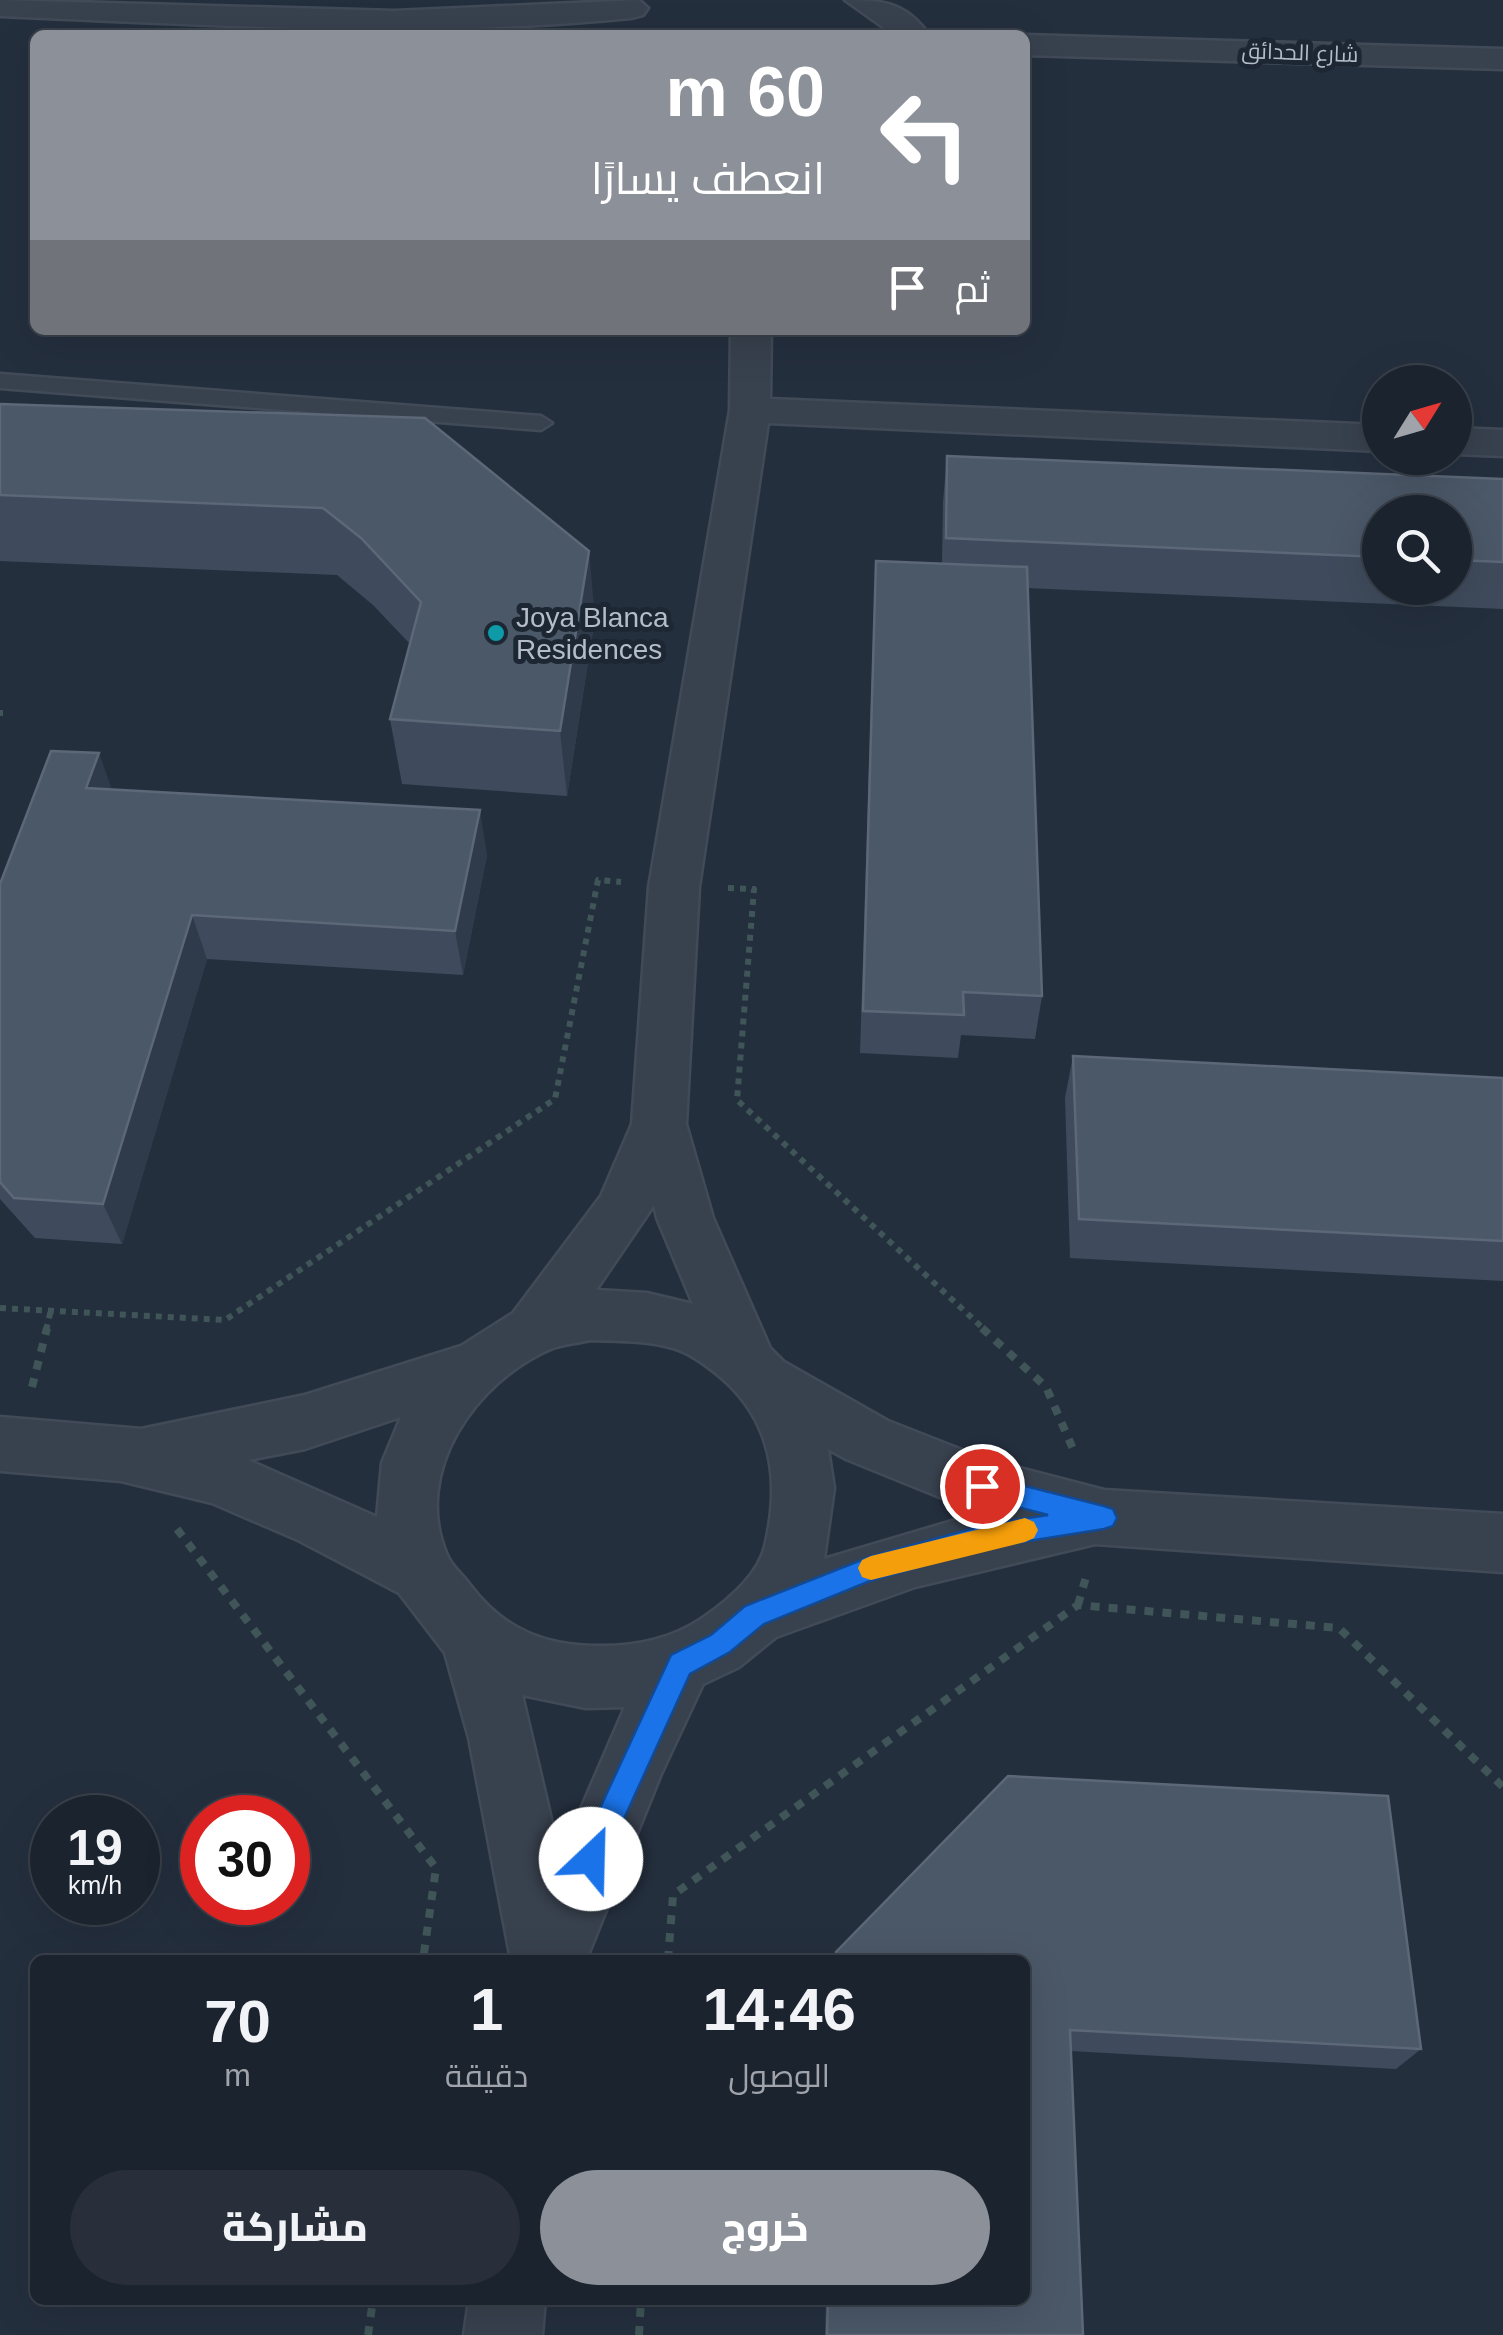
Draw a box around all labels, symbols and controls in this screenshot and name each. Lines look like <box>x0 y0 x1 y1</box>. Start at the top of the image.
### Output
street label: شارع الحدائق <box>1241 38 1359 69</box>
text: 60 m <box>665 53 825 131</box>
icon: left <box>860 70 990 200</box>
text: انعطف يسارًا <box>591 153 825 204</box>
icon: arrive <box>880 260 935 315</box>
text: ثم <box>955 268 990 310</box>
north arrow <box>1362 365 1472 475</box>
map controls <box>1362 365 1472 605</box>
button: search <box>1362 495 1472 605</box>
place label: Joya Blanca Residences <box>516 602 669 665</box>
marker: Joya Blanca Residences <box>485 622 507 644</box>
pin <box>940 1444 1025 1529</box>
icon: arrive <box>955 1459 1010 1514</box>
speed limit sign: 30 <box>180 1795 310 1925</box>
position arrow <box>539 1807 643 1911</box>
text: 19 <box>67 1820 123 1876</box>
text: km/h <box>68 1871 122 1899</box>
text: 1 <box>470 1976 503 2043</box>
text: 14:46 <box>702 1976 856 2043</box>
text: 70 <box>204 1988 271 2055</box>
text: m <box>224 2057 251 2093</box>
text: دقيقة <box>445 2058 528 2094</box>
text: الوصول <box>728 2058 830 2094</box>
button: مشاركة <box>70 2170 520 2285</box>
button: خروج <box>540 2170 990 2285</box>

